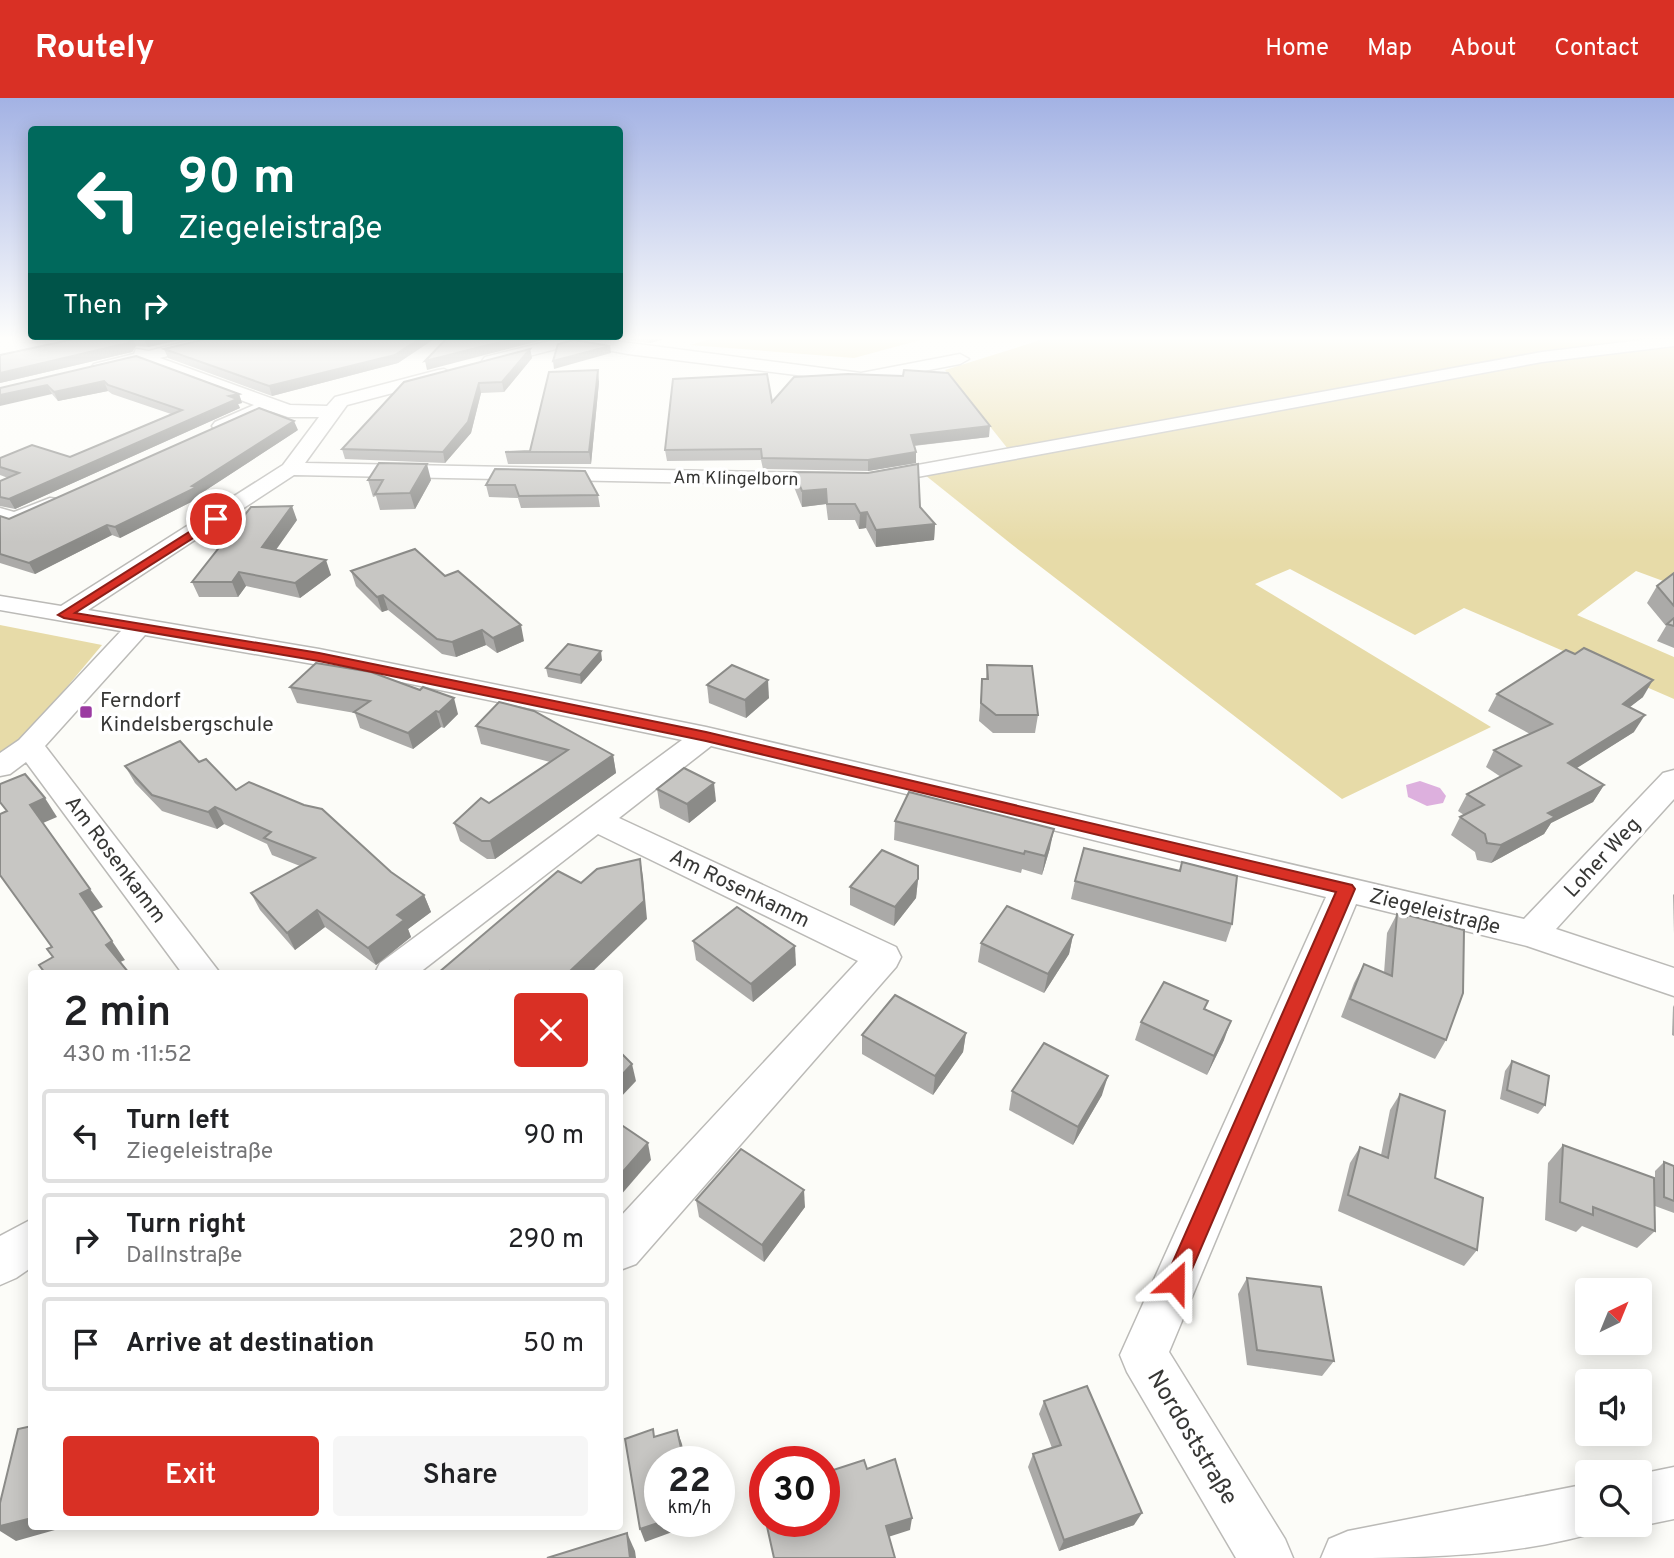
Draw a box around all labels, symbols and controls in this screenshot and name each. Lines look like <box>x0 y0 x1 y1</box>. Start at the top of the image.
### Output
text: Routely <box>35 28 154 70</box>
text: Home <box>1265 34 1329 64</box>
text: Map <box>1367 34 1412 64</box>
text: About <box>1450 34 1516 64</box>
text: Contact <box>1554 34 1639 64</box>
text: 90 m <box>178 149 296 211</box>
icon: left <box>63 154 154 245</box>
text: Ziegeleistraße <box>178 210 383 250</box>
icon: right <box>136 287 174 325</box>
text: Then <box>63 290 122 323</box>
street label: Am Klingelborn <box>673 467 799 492</box>
pin <box>186 489 246 549</box>
icon: arrive <box>197 500 235 538</box>
place label: Ferndorf Kindelsbergschule <box>100 688 273 739</box>
marker: Ferndorf Kindelsbergschule <box>78 704 94 720</box>
street label: Am Rosenkamm <box>58 791 172 929</box>
street label: Loher Weg <box>1559 812 1647 904</box>
street label: Am Rosenkamm <box>665 844 814 935</box>
street label: Ziegeleistraße <box>1366 883 1503 942</box>
text: 2 min <box>63 988 171 1041</box>
button: close <box>514 993 588 1067</box>
text: 430 m · 11:52 <box>63 1041 192 1070</box>
text: Turn left <box>126 1105 230 1138</box>
icon: left <box>67 1117 105 1155</box>
text: 90 m <box>524 1120 584 1153</box>
text: Ziegeleistraße <box>126 1138 273 1167</box>
text: Turn right <box>126 1209 246 1242</box>
icon: right <box>67 1221 105 1259</box>
text: 290 m <box>508 1224 584 1257</box>
text: Dallnstraße <box>126 1242 242 1271</box>
position arrow <box>1138 1245 1212 1319</box>
north arrow <box>1575 1278 1652 1354</box>
map controls <box>1575 1278 1652 1537</box>
icon: arrive <box>67 1325 105 1363</box>
text: Arrive at destination <box>126 1328 374 1361</box>
text: 50 m <box>523 1328 584 1361</box>
street label: Nordoststraße <box>1139 1365 1243 1511</box>
button: sound <box>1575 1369 1652 1446</box>
button: Exit <box>63 1436 319 1516</box>
button: Share <box>333 1436 588 1516</box>
speed limit sign: 30 <box>749 1446 840 1537</box>
text: 22 <box>668 1460 711 1504</box>
button: search <box>1575 1460 1652 1537</box>
text: km/h <box>668 1497 711 1520</box>

